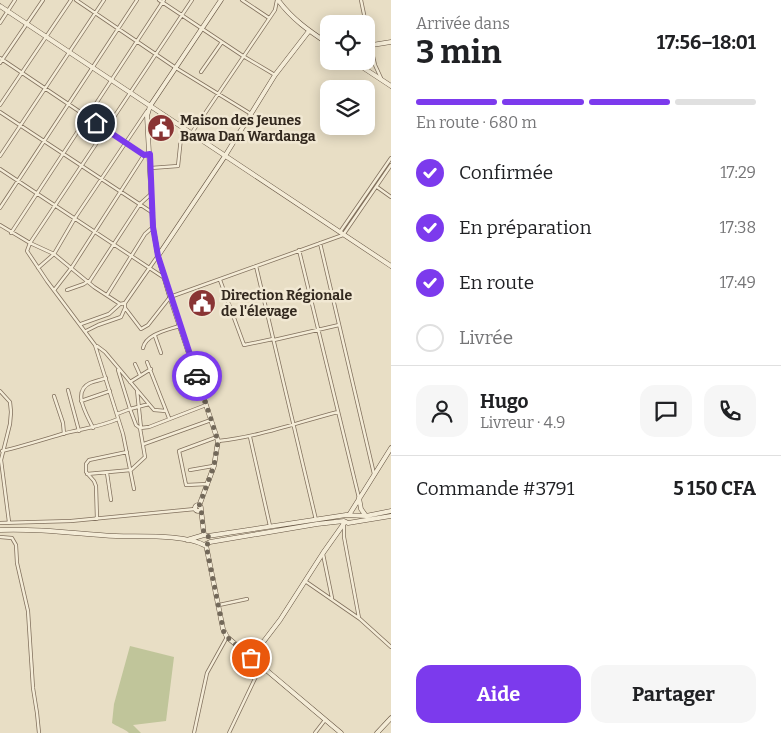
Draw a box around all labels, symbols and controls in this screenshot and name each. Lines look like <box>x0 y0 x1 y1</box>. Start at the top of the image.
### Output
text: Arrivée dans <box>416 14 510 33</box>
map controls <box>320 15 375 135</box>
button: locate <box>320 15 375 70</box>
text: 17:56–18:01 <box>657 31 756 54</box>
text: 3 min <box>416 33 502 71</box>
button: layers <box>320 80 375 135</box>
pin <box>75 102 117 144</box>
icon: home <box>82 109 110 137</box>
place label: Maison des Jeunes Bawa Dan Wardanga <box>180 112 316 145</box>
public building icon: Maison des Jeunes Bawa Dan Wardanga <box>146 113 176 143</box>
text: En route · 680 m <box>416 113 537 132</box>
icon: check <box>416 159 444 187</box>
text: Confirmée <box>459 161 553 184</box>
text: 17:29 <box>720 163 756 182</box>
icon: check <box>416 214 444 242</box>
text: En préparation <box>459 216 592 239</box>
text: 17:38 <box>720 218 756 237</box>
icon: check <box>416 269 444 297</box>
text: En route <box>459 271 534 294</box>
text: 17:49 <box>720 273 756 292</box>
place label: Direction Régionale de l'élevage <box>221 287 352 320</box>
public building icon: Direction Régionale de l'élevage <box>187 288 217 318</box>
text: Livrée <box>459 326 513 349</box>
courier <box>172 351 222 401</box>
icon: car <box>183 362 211 390</box>
button: person <box>416 385 468 437</box>
button: chat <box>640 385 692 437</box>
button: phone <box>704 385 756 437</box>
text: Hugo <box>480 390 529 413</box>
text: Livreur · 4.9 <box>480 413 565 432</box>
text: Commande #3791 <box>416 477 574 500</box>
text: 5 150 CFA <box>673 477 756 500</box>
pin <box>230 637 272 679</box>
icon: bag <box>237 644 265 672</box>
button: Aide <box>416 665 581 723</box>
button: Partager <box>591 665 756 723</box>

